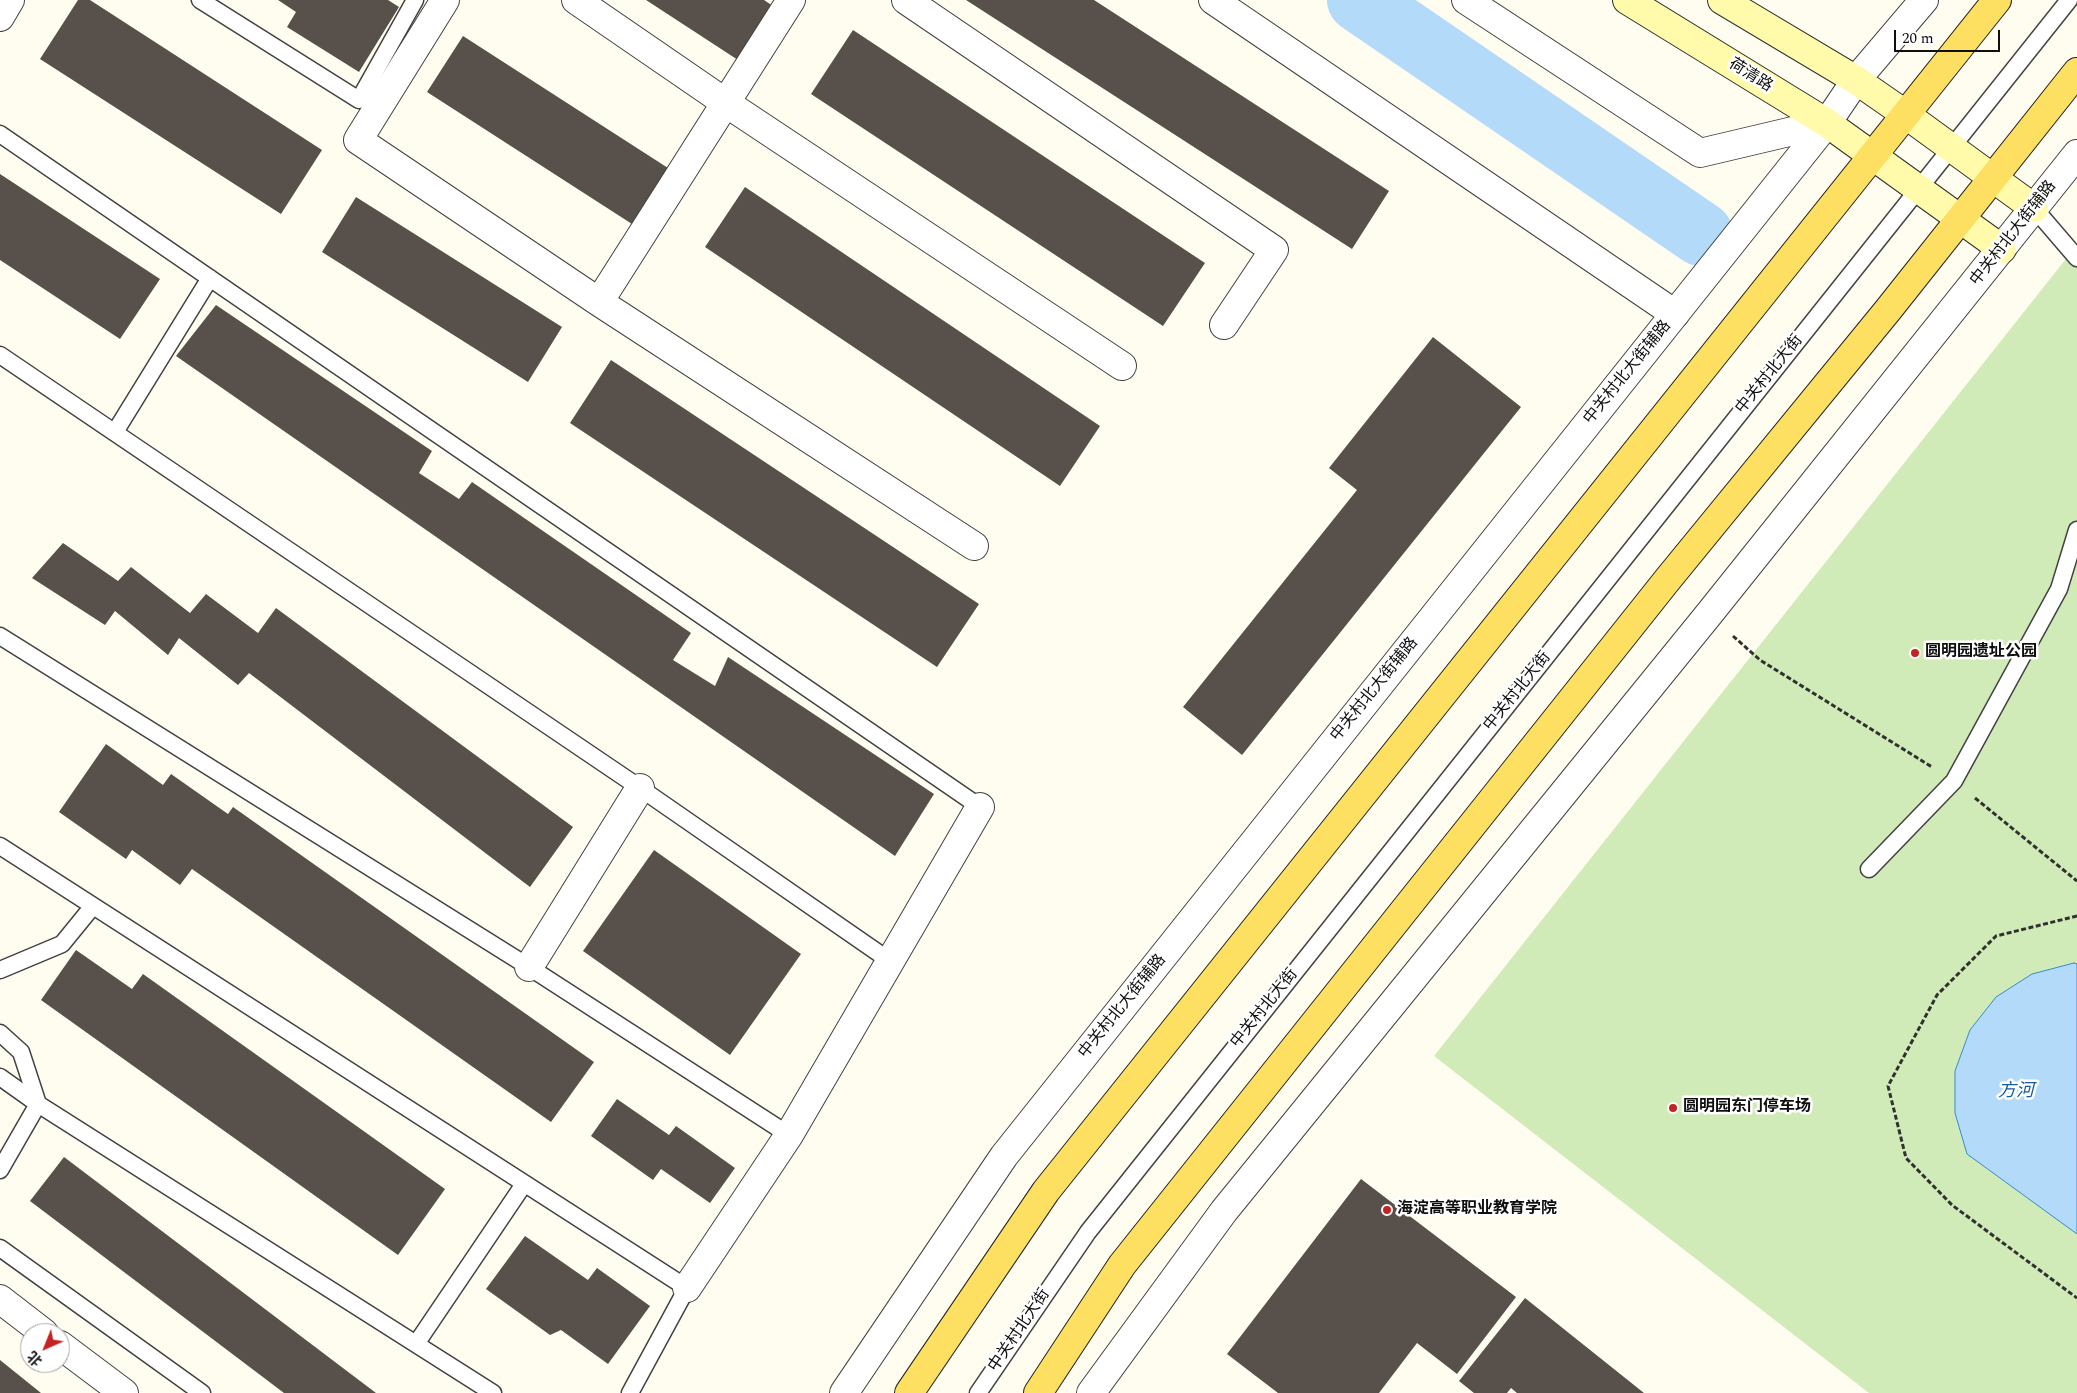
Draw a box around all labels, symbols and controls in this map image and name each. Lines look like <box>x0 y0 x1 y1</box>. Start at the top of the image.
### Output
scale bar <box>1897 20 2003 52</box>
text: 20 m <box>1902 27 1934 50</box>
street label: 荷清路 <box>1725 55 1775 97</box>
street label: 中关村北大街辅路 <box>1967 178 2061 290</box>
street label: 中关村北大街辅路 <box>1580 317 1676 429</box>
street label: 中关村北大街 <box>1732 332 1808 418</box>
street label: 中关村北大街辅路 <box>1327 634 1423 746</box>
place label: 圆明园遗址公园 <box>1925 643 2037 663</box>
marker: 圆明园遗址公园 <box>1909 647 1921 659</box>
street label: 中关村北大街 <box>1480 649 1556 735</box>
street label: 中关村北大街辅路 <box>1075 951 1171 1063</box>
street label: 中关村北大街 <box>1227 966 1303 1052</box>
water label: 方河 <box>1998 1081 2034 1103</box>
place label: 圆明园东门停车场 <box>1683 1098 1811 1118</box>
marker: 圆明园东门停车场 <box>1667 1102 1679 1114</box>
place label: 海淀高等职业教育学院 <box>1397 1200 1557 1220</box>
marker: 海淀高等职业教育学院 <box>1381 1204 1393 1216</box>
street label: 中关村北大街 <box>985 1286 1055 1376</box>
north arrow <box>20 1323 70 1373</box>
text: 北 <box>23 1346 47 1371</box>

